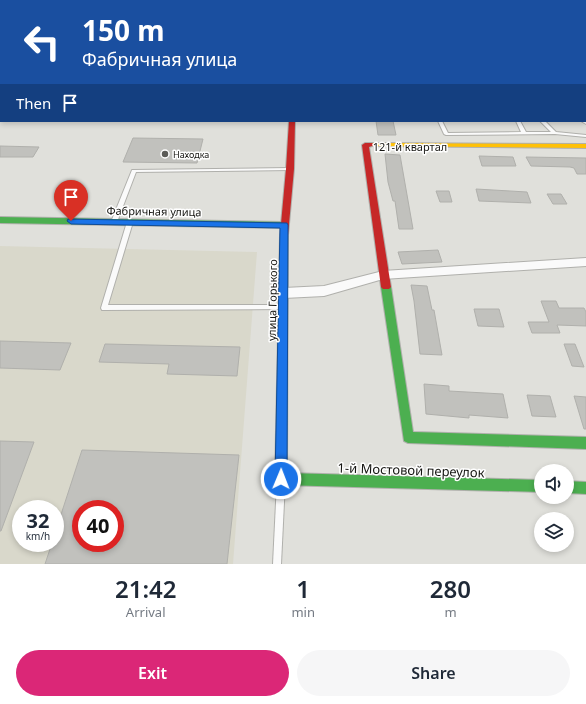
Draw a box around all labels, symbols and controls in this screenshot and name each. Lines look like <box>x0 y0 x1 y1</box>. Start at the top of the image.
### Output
text: 150 m <box>82 11 165 49</box>
icon: left <box>16 16 68 68</box>
text: Фабричная улица <box>82 47 237 71</box>
icon: arrive <box>59 92 81 114</box>
text: Then <box>16 93 51 113</box>
street label: 121-й квартал <box>373 139 447 154</box>
place label: Находка <box>173 148 209 161</box>
marker: Находка <box>160 149 170 159</box>
pin <box>54 180 88 221</box>
icon: arrive <box>60 186 82 208</box>
street label: Фабричная улица <box>106 203 202 219</box>
street label: улица Горького <box>264 259 280 341</box>
position arrow <box>260 458 302 500</box>
street label: 1-й Мостовой переулок <box>337 458 485 482</box>
map controls <box>534 464 574 552</box>
button: sound <box>534 464 574 504</box>
speed limit sign: 40 <box>72 500 124 552</box>
text: 32 <box>27 507 49 534</box>
button: layers <box>534 512 574 552</box>
text: km/h <box>26 529 50 543</box>
text: 21:42 <box>115 572 176 605</box>
text: 1 <box>296 572 310 605</box>
text: 280 <box>430 572 471 605</box>
text: Arrival <box>126 603 166 621</box>
text: min <box>291 603 315 621</box>
text: m <box>444 603 457 621</box>
button: Exit <box>16 650 289 696</box>
button: Share <box>297 650 570 696</box>

